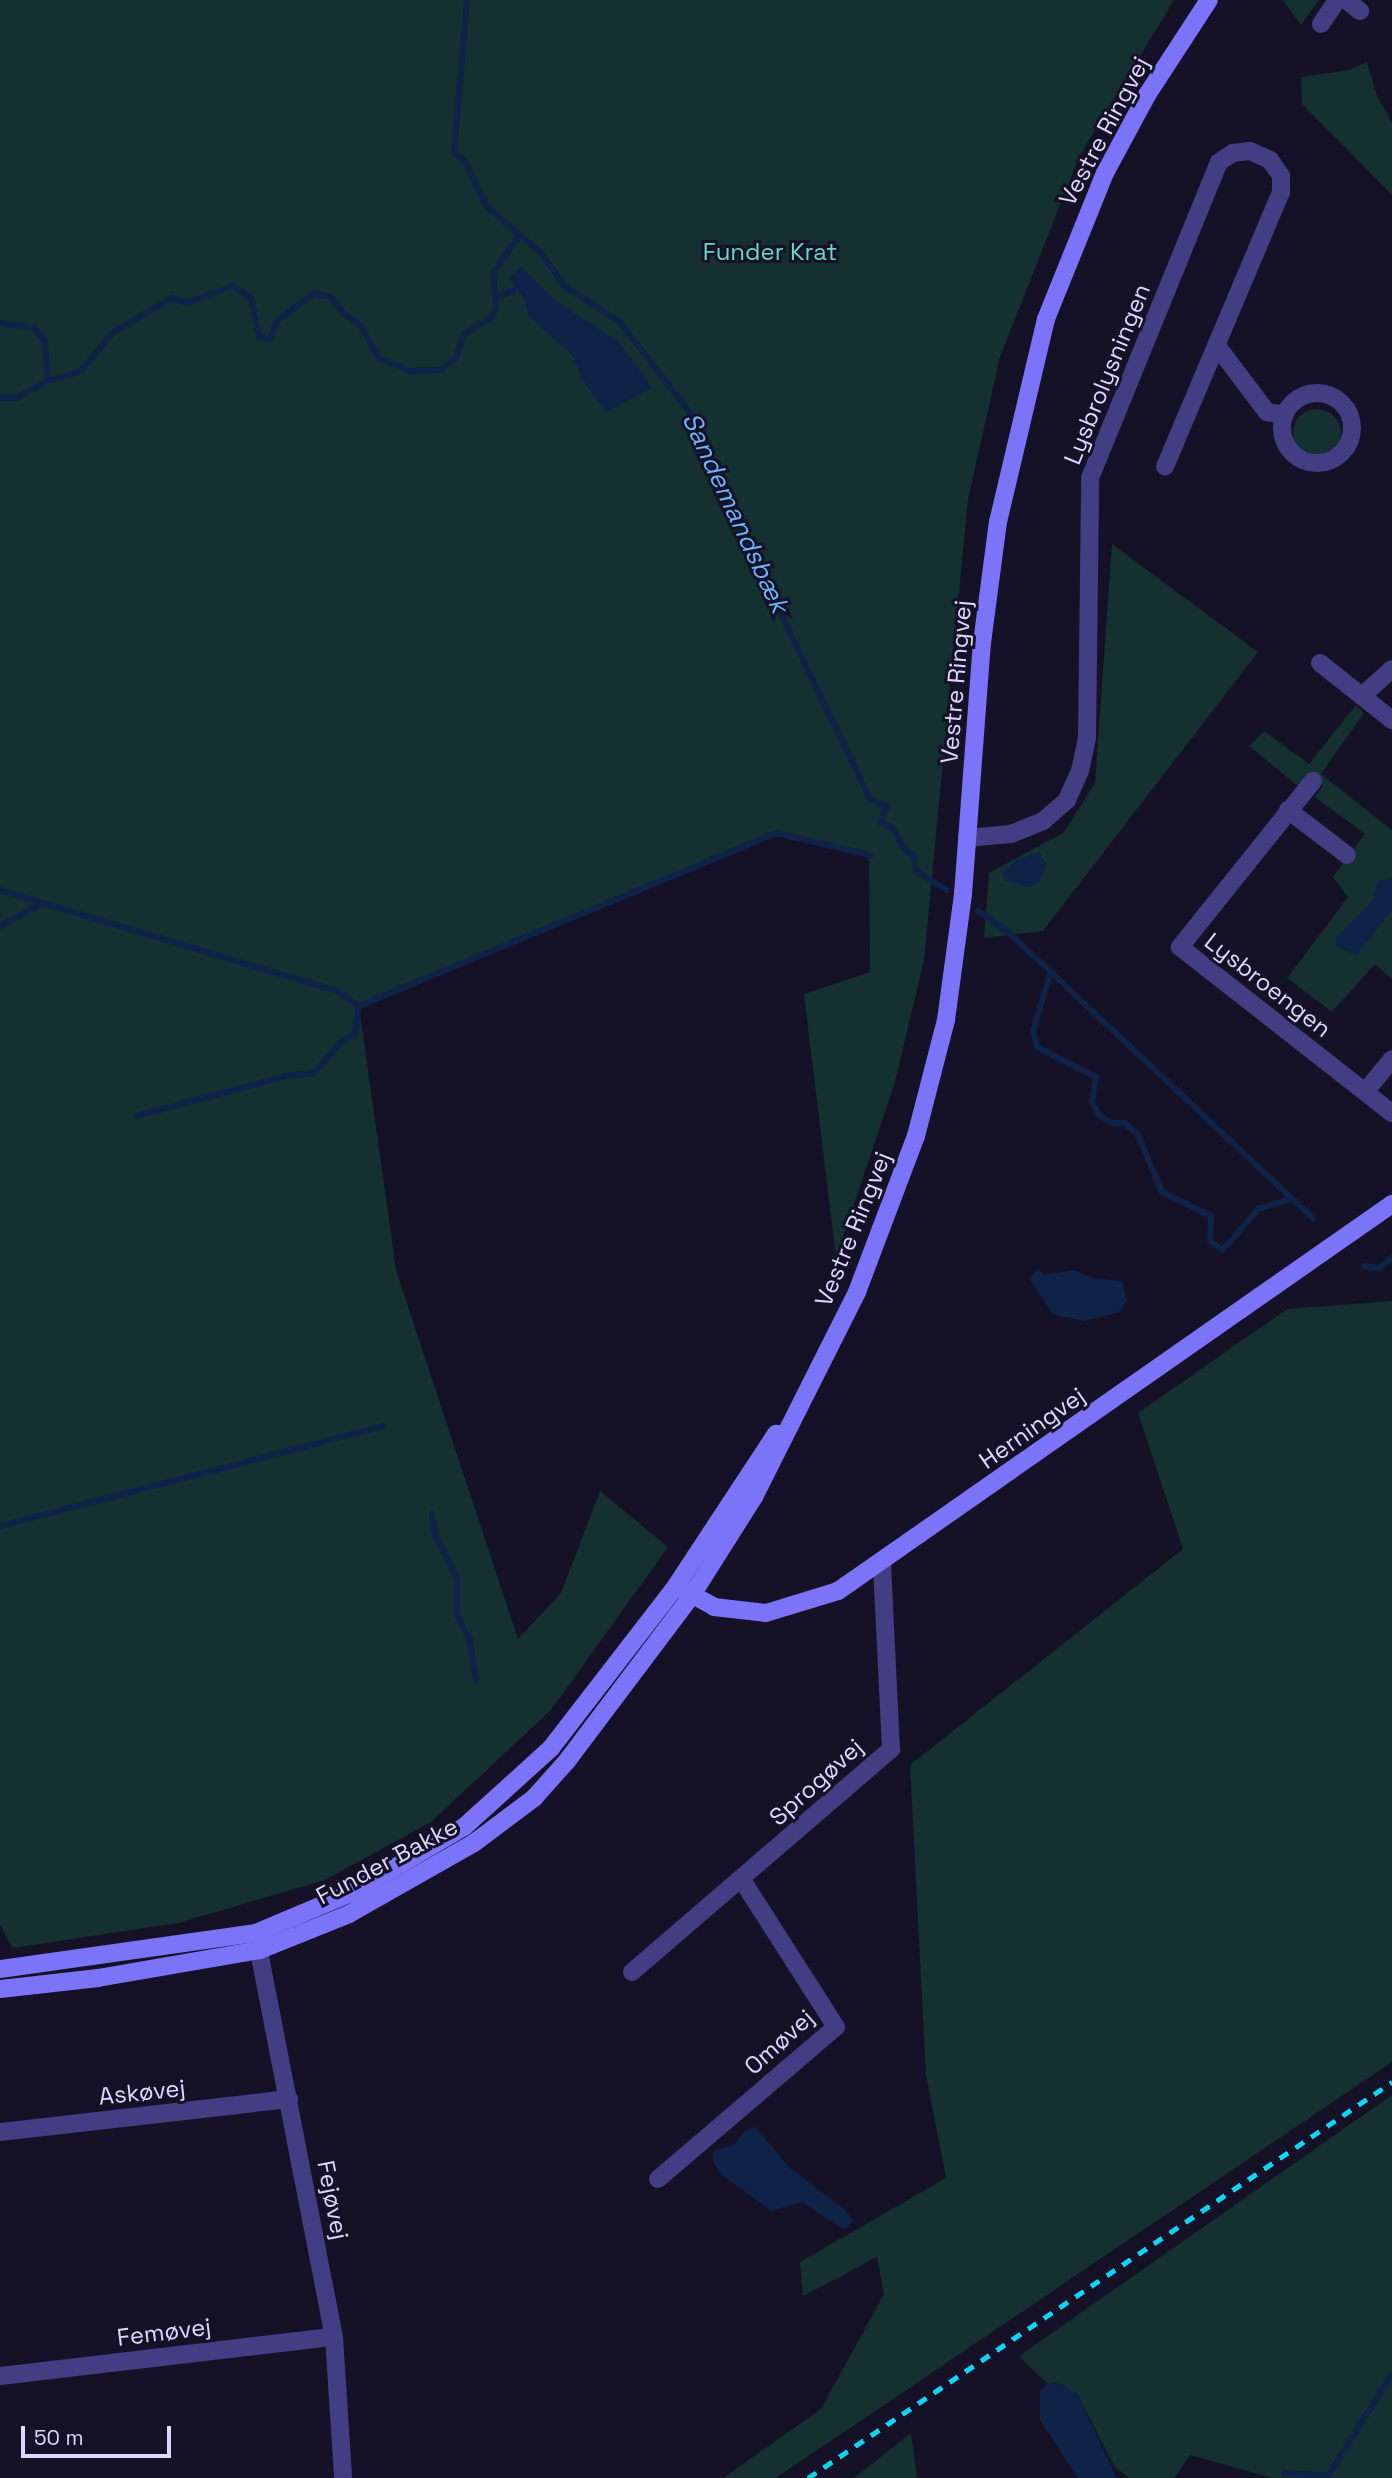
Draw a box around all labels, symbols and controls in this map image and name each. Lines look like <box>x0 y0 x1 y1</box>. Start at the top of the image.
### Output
street label: Vestre Ringvej <box>1053 52 1155 210</box>
park label: Funder Krat <box>703 238 837 266</box>
street label: Lysbrolysningen <box>1058 280 1156 468</box>
water label: Sandemandsbæk <box>675 408 795 618</box>
street label: Vestre Ringvej <box>934 599 978 765</box>
street label: Lysbroengen <box>1199 927 1337 1043</box>
street label: Vestre Ringvej <box>809 1147 897 1311</box>
street label: Herningvej <box>974 1381 1090 1475</box>
street label: Sprogøvej <box>763 1733 869 1831</box>
street label: Funder Bakke <box>311 1812 463 1910</box>
street label: Omøvej <box>738 2003 820 2081</box>
street label: Askøvej <box>97 2073 187 2111</box>
street label: Fejøvej <box>311 2158 355 2242</box>
street label: Femøvej <box>115 2312 213 2352</box>
scale bar <box>24 2412 175 2456</box>
text: 50 m <box>34 2424 84 2451</box>

